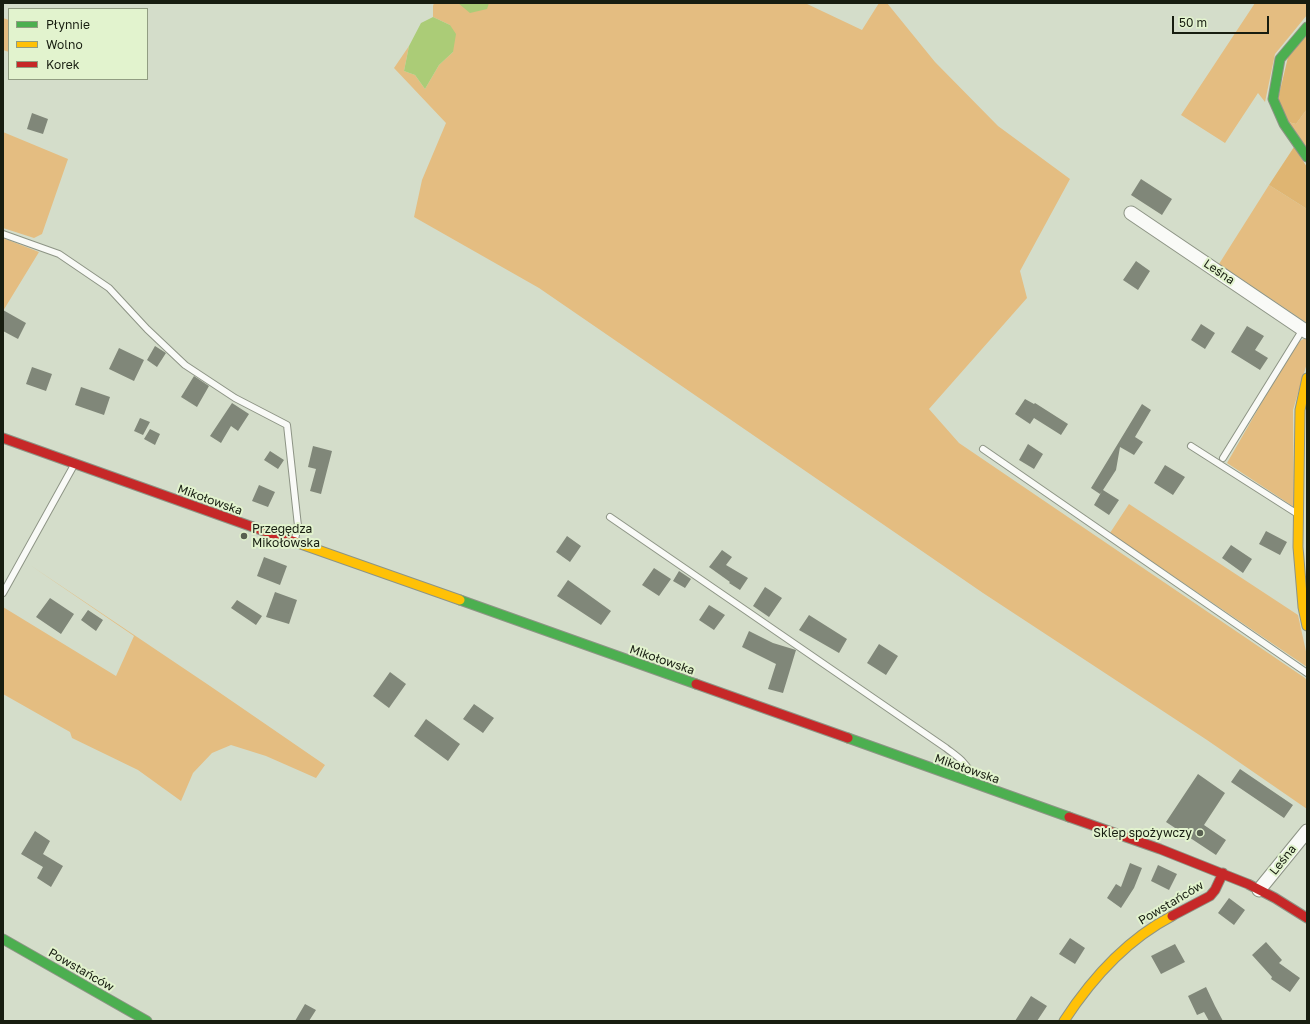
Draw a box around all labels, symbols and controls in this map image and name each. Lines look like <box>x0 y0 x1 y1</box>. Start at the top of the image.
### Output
legend <box>8 8 148 80</box>
scale bar <box>1174 8 1271 34</box>
text: 50 m <box>1179 15 1207 30</box>
text: Płynnie <box>46 17 90 32</box>
text: Wolno <box>46 37 83 52</box>
text: Korek <box>46 57 80 72</box>
street label: Leśna <box>1201 256 1237 288</box>
street label: Mikołowska <box>176 482 244 518</box>
place label: Przegędza Mikołowska <box>252 522 320 550</box>
marker: Przegędza Mikołowska <box>239 531 249 541</box>
street label: Mikołowska <box>628 642 696 678</box>
street label: Mikołowska <box>933 751 1001 787</box>
place label: Sklep spożywczy <box>1093 826 1192 840</box>
marker: Sklep spożywczy <box>1195 828 1205 838</box>
street label: Leśna <box>1267 842 1299 878</box>
street label: Powstańców <box>1136 878 1206 928</box>
street label: Powstańców <box>46 945 116 995</box>

